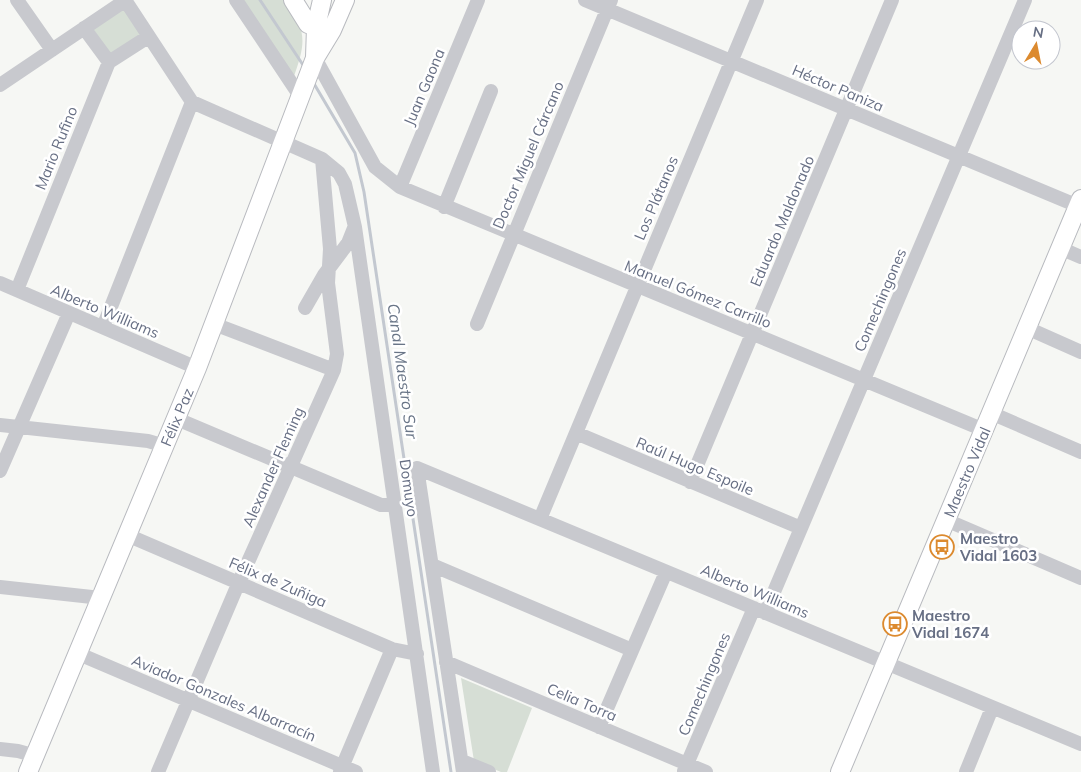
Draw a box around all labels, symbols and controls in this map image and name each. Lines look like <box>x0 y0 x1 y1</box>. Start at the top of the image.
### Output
north arrow <box>1011 20 1061 70</box>
text: N <box>1031 22 1045 42</box>
street label: Juan Gaona <box>399 46 449 128</box>
street label: Héctor Paniza <box>789 60 887 116</box>
street label: Doctor Miguel Cárcano <box>488 78 568 232</box>
street label: Mario Rufino <box>31 103 81 193</box>
street label: Los Plátanos <box>630 153 682 243</box>
street label: Eduardo Maldonado <box>746 153 818 289</box>
street label: Comechingones <box>850 246 910 354</box>
street label: Manuel Gómez Carrillo <box>622 256 774 332</box>
street label: Alberto Williams <box>48 280 162 342</box>
water label: Canal Maestro Sur <box>384 302 423 441</box>
street label: Félix Paz <box>156 385 198 449</box>
street label: Alexander Fleming <box>238 404 308 530</box>
street label: Maestro Vidal <box>939 424 995 520</box>
street label: Raúl Hugo Espoile <box>633 433 757 499</box>
street label: Domuyo <box>396 458 422 518</box>
place label: Maestro Vidal 1603 <box>959 529 1037 565</box>
bus stop icon: Maestro Vidal 1603 <box>929 534 955 560</box>
street label: Félix de Zuñiga <box>226 553 330 611</box>
street label: Alberto Williams <box>698 560 812 622</box>
place label: Maestro Vidal 1674 <box>911 606 989 642</box>
bus stop icon: Maestro Vidal 1674 <box>882 611 908 637</box>
street label: Comechingones <box>674 630 734 738</box>
street label: Aviador Gonzales Albarracín <box>129 650 319 746</box>
street label: Celia Torra <box>544 679 620 725</box>

